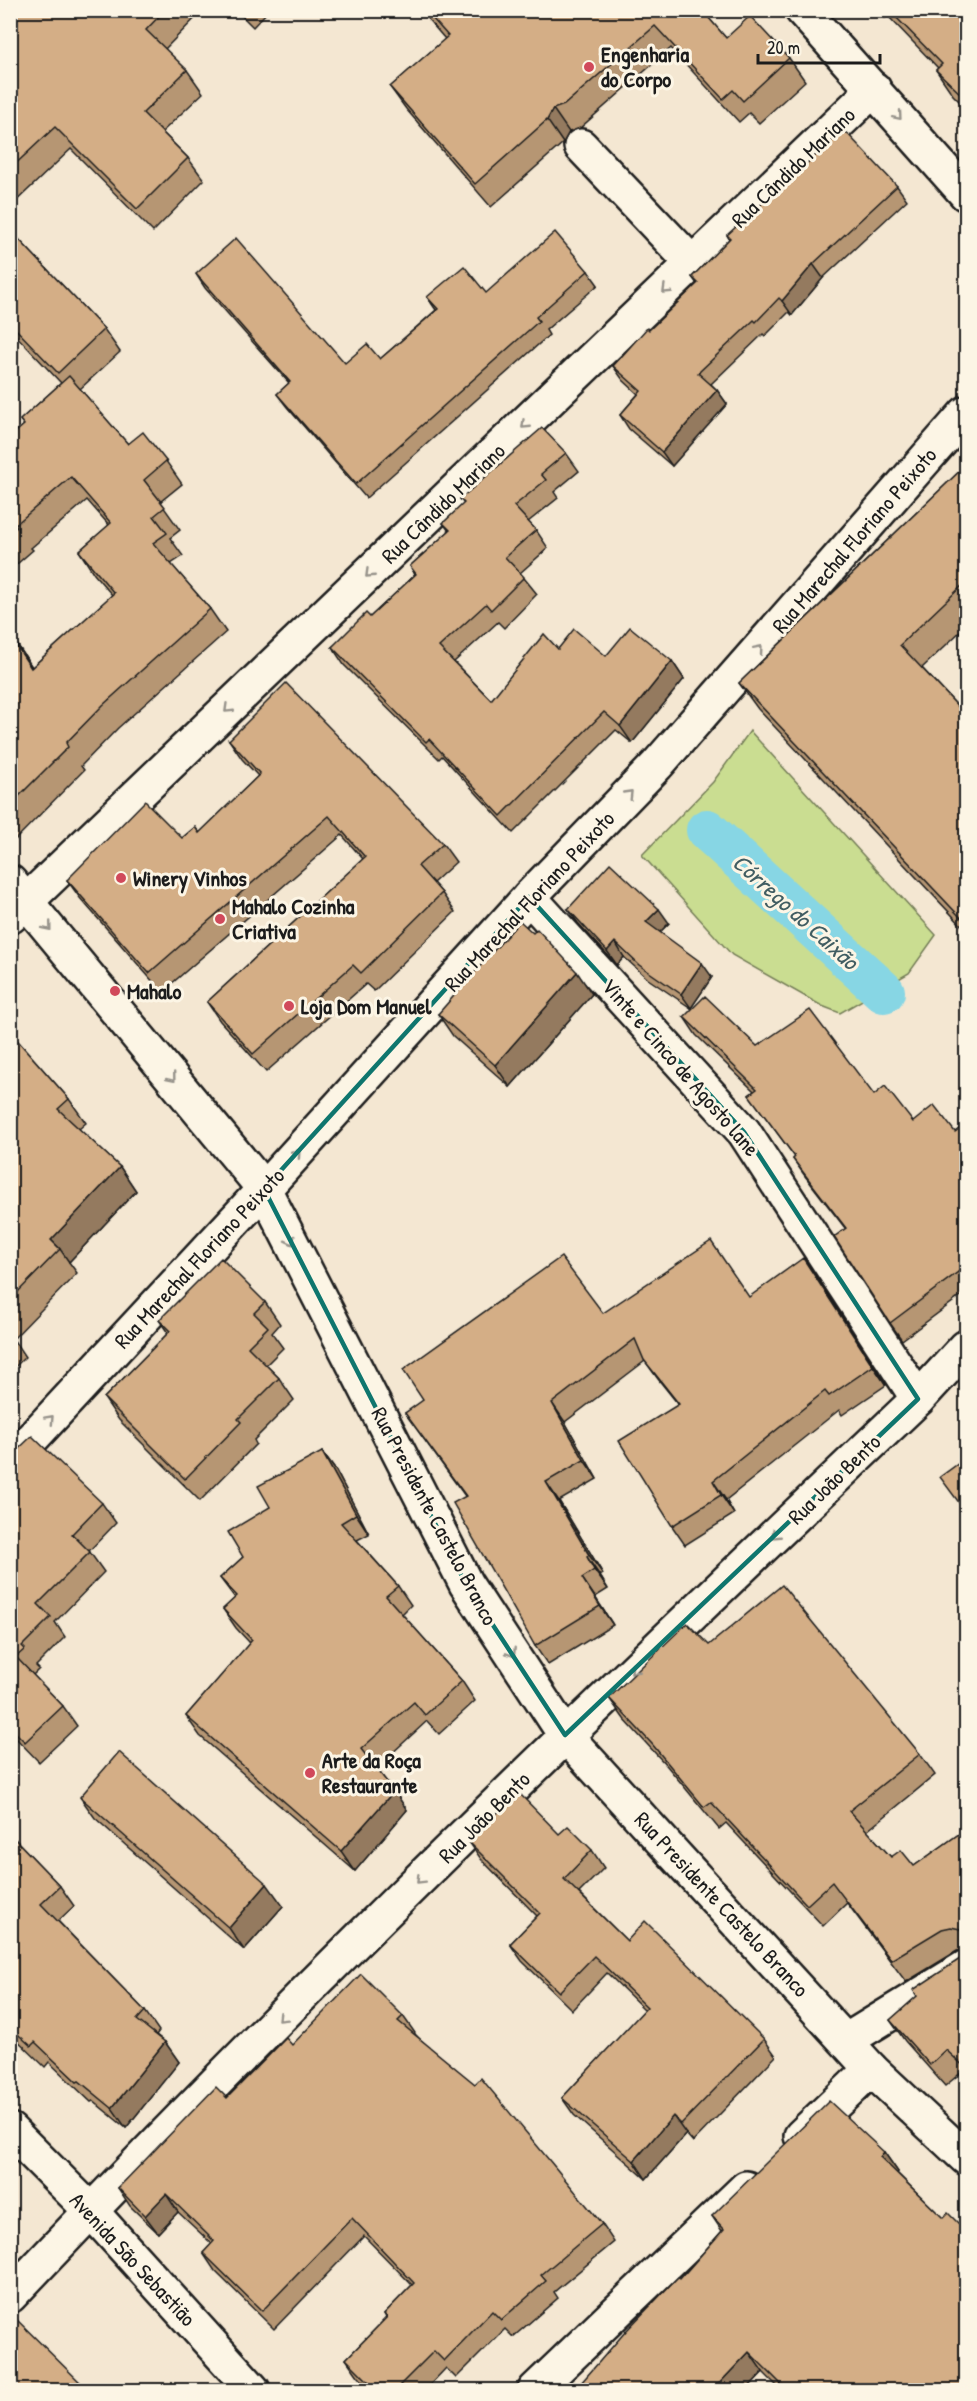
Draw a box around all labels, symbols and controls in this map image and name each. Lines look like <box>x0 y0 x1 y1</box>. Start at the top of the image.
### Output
scale bar <box>758 27 880 65</box>
text: 20 m <box>767 35 800 60</box>
place label: Engenharia do Corpo <box>601 39 689 95</box>
marker: Engenharia do Corpo <box>582 60 596 74</box>
street label: Rua Cândido Mariano <box>724 100 862 234</box>
one-way arrow <box>891 109 902 120</box>
one-way arrow <box>662 283 672 294</box>
one-way arrow <box>521 417 532 428</box>
street label: Rua Cândido Mariano <box>374 436 512 570</box>
street label: Rua Marechal Floriano Peixoto <box>765 441 943 639</box>
one-way arrow <box>365 567 375 578</box>
one-way arrow <box>752 645 763 656</box>
one-way arrow <box>224 701 235 712</box>
one-way arrow <box>622 790 633 800</box>
street label: Rua Marechal Floriano Peixoto <box>437 804 621 998</box>
water label: Córrego do Caixão <box>726 846 868 978</box>
place label: Winery Vinhos <box>133 863 247 894</box>
marker: Winery Vinhos <box>114 871 128 885</box>
place label: Mahalo Cozinha Criativa <box>232 891 355 946</box>
marker: Mahalo Cozinha Criativa <box>213 912 227 926</box>
one-way arrow <box>41 920 52 931</box>
street label: Vinte e Cinco de Agosto lane <box>595 972 767 1163</box>
place label: Mahalo <box>127 976 181 1006</box>
marker: Mahalo <box>108 984 122 998</box>
place label: Loja Dom Manuel <box>301 991 432 1021</box>
marker: Loja Dom Manuel <box>282 999 296 1013</box>
one-way arrow <box>165 1071 176 1082</box>
one-way arrow <box>290 1149 301 1160</box>
street label: Rua Marechal Floriano Peixoto <box>107 1161 291 1355</box>
one-way arrow <box>283 1235 295 1246</box>
street label: Rua Presidente Castelo Branco <box>365 1402 505 1631</box>
one-way arrow <box>43 1415 54 1426</box>
street label: Rua João Bento <box>781 1427 887 1531</box>
one-way arrow <box>771 1528 781 1539</box>
one-way arrow <box>504 1647 515 1658</box>
one-way arrow <box>630 1662 641 1673</box>
place label: Arte da Roça Restaurante <box>322 1745 421 1800</box>
street label: Rua João Bento <box>432 1764 537 1869</box>
marker: Arte da Roça Restaurante <box>303 1766 317 1780</box>
street label: Rua Presidente Castelo Branco <box>628 1805 816 2003</box>
one-way arrow <box>417 1873 428 1884</box>
one-way arrow <box>279 2011 290 2022</box>
street label: Avenida São Sebastião <box>63 2185 203 2333</box>

